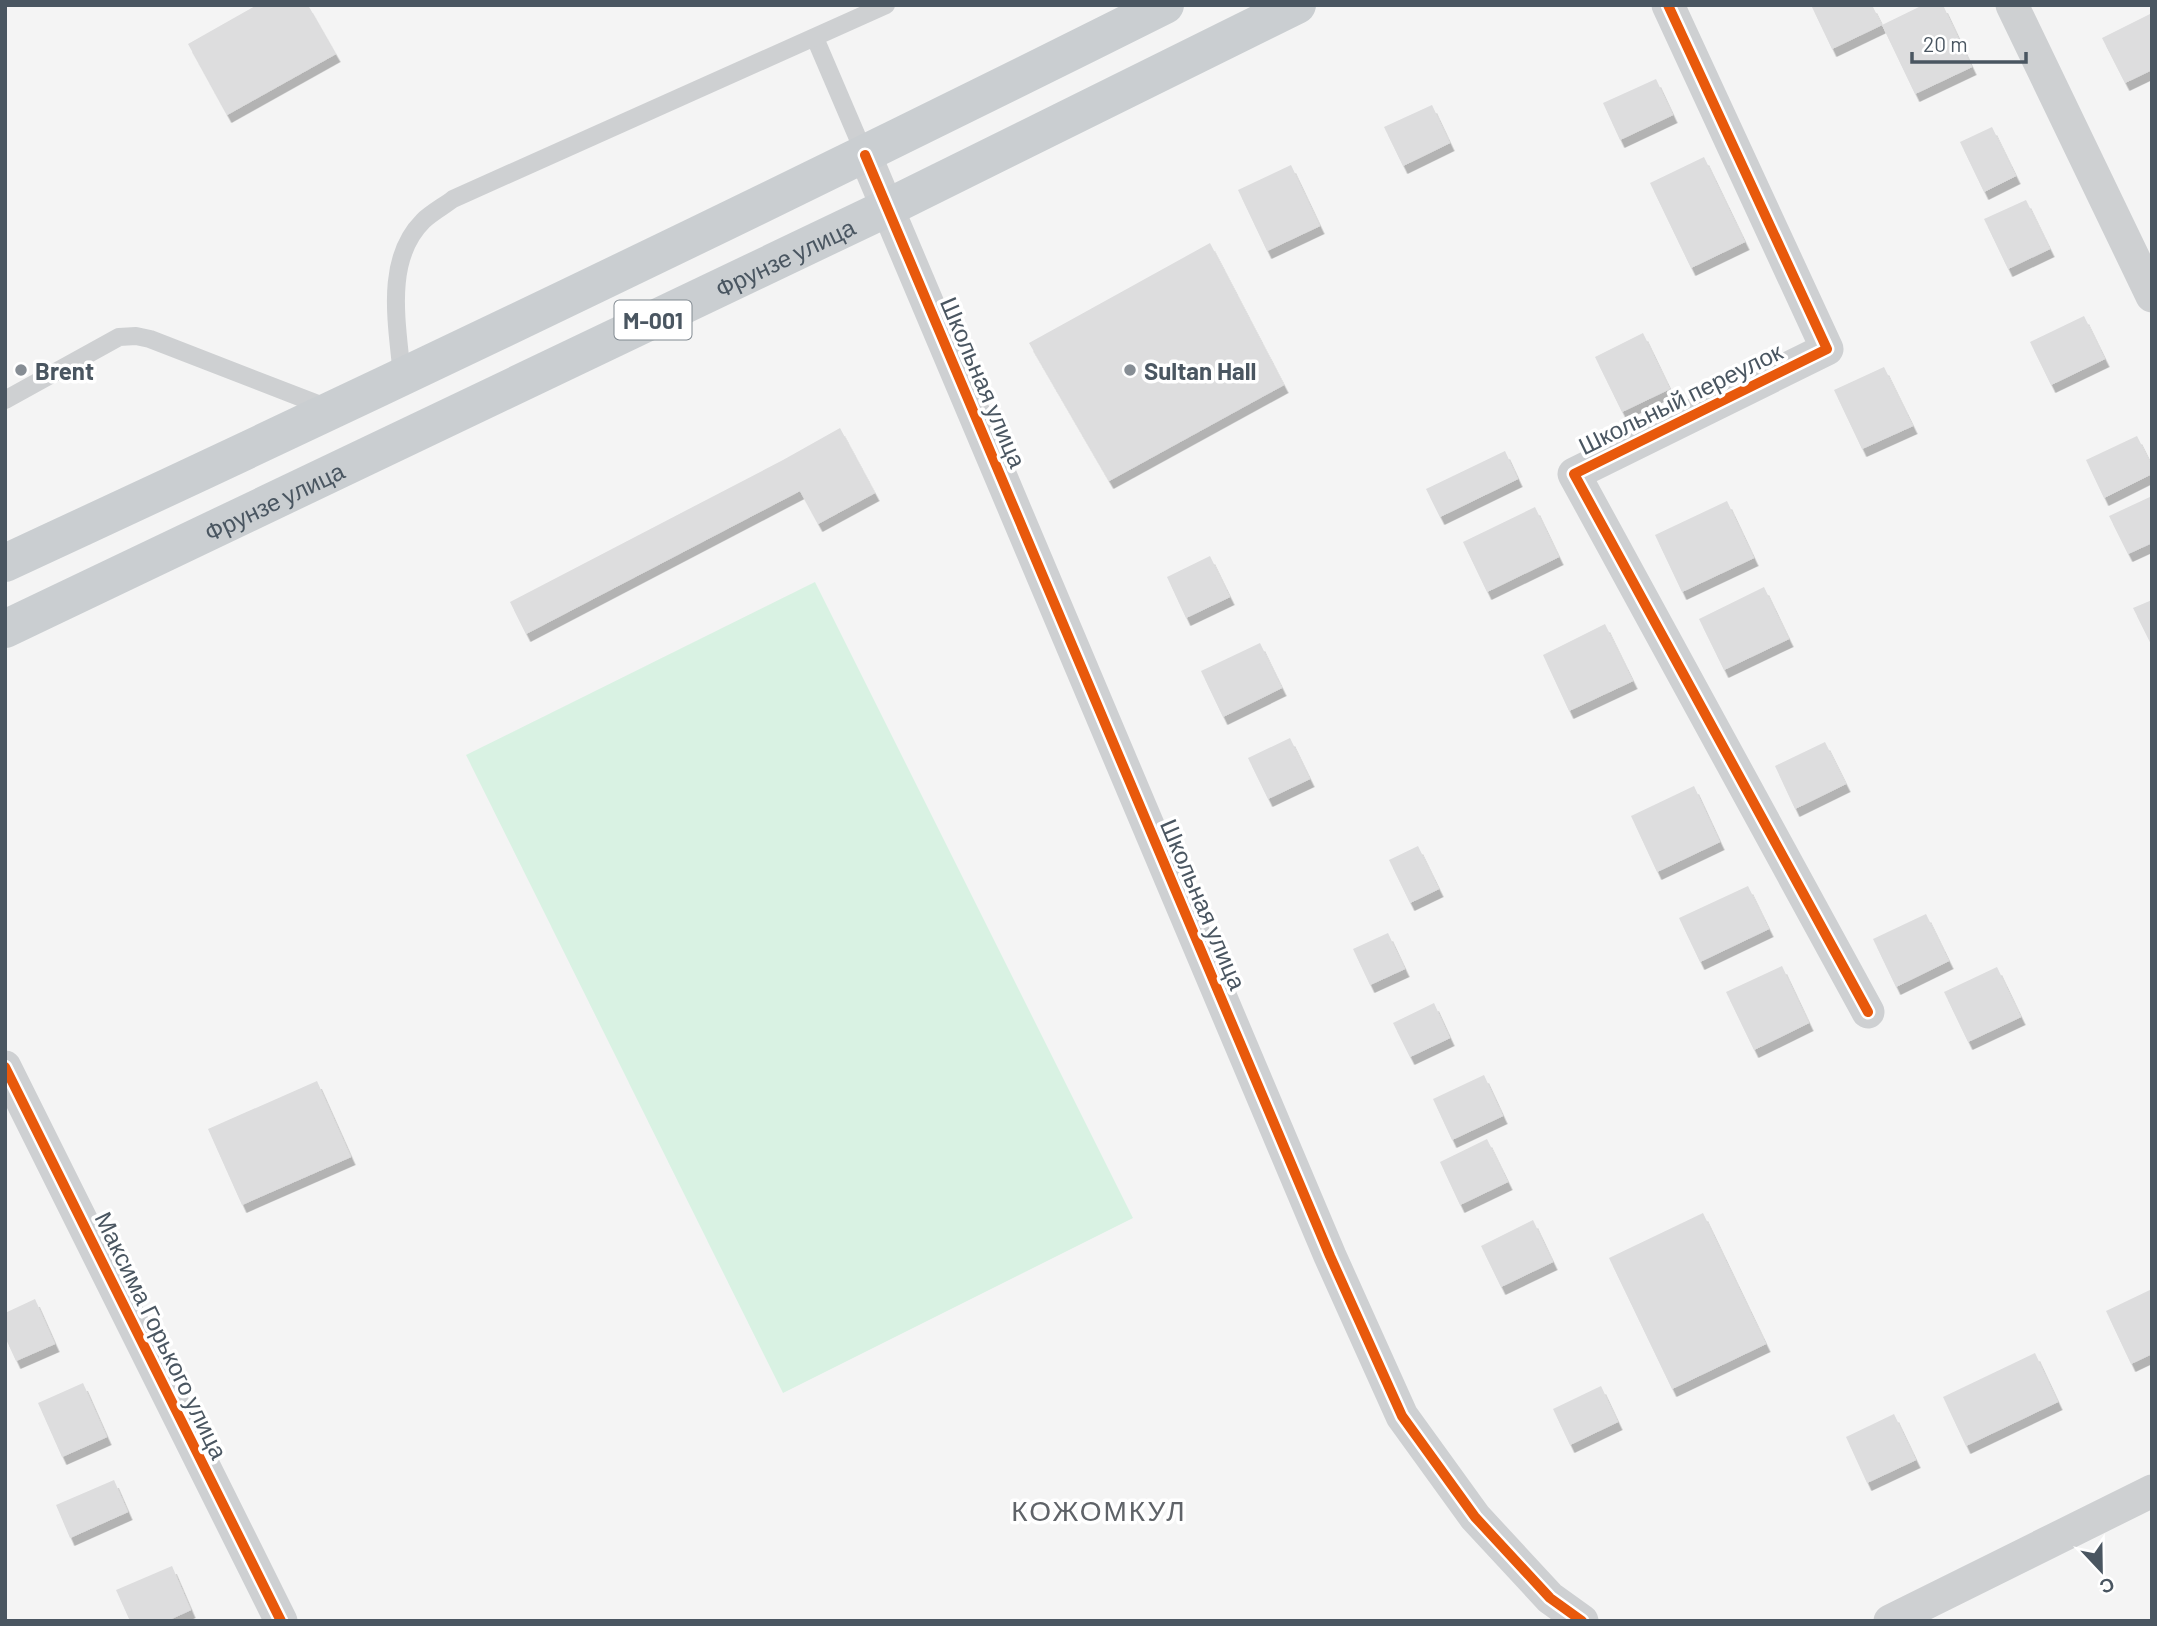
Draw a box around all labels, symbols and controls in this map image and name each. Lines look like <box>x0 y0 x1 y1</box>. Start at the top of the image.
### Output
scale bar <box>1912 21 2026 65</box>
text: 20 m <box>1923 31 1968 56</box>
street label: Фрунзе улица <box>710 211 860 303</box>
street label: Школьная улица <box>935 292 1033 472</box>
road number: M-001 <box>614 300 692 340</box>
street label: Школьный переулок <box>1573 336 1787 460</box>
place label: Brent <box>35 356 94 385</box>
place label: Sultan Hall <box>1144 356 1256 385</box>
marker: Brent <box>13 362 29 378</box>
marker: Sultan Hall <box>1122 362 1138 378</box>
street label: Фрунзе улица <box>199 455 349 546</box>
street label: Школьная улица <box>1155 814 1253 994</box>
street label: Максима Горького улица <box>89 1207 235 1464</box>
district label: КОЖОМКУЛ <box>1011 1493 1187 1527</box>
north arrow <box>2066 1535 2136 1605</box>
text: С <box>2097 1573 2118 1600</box>

